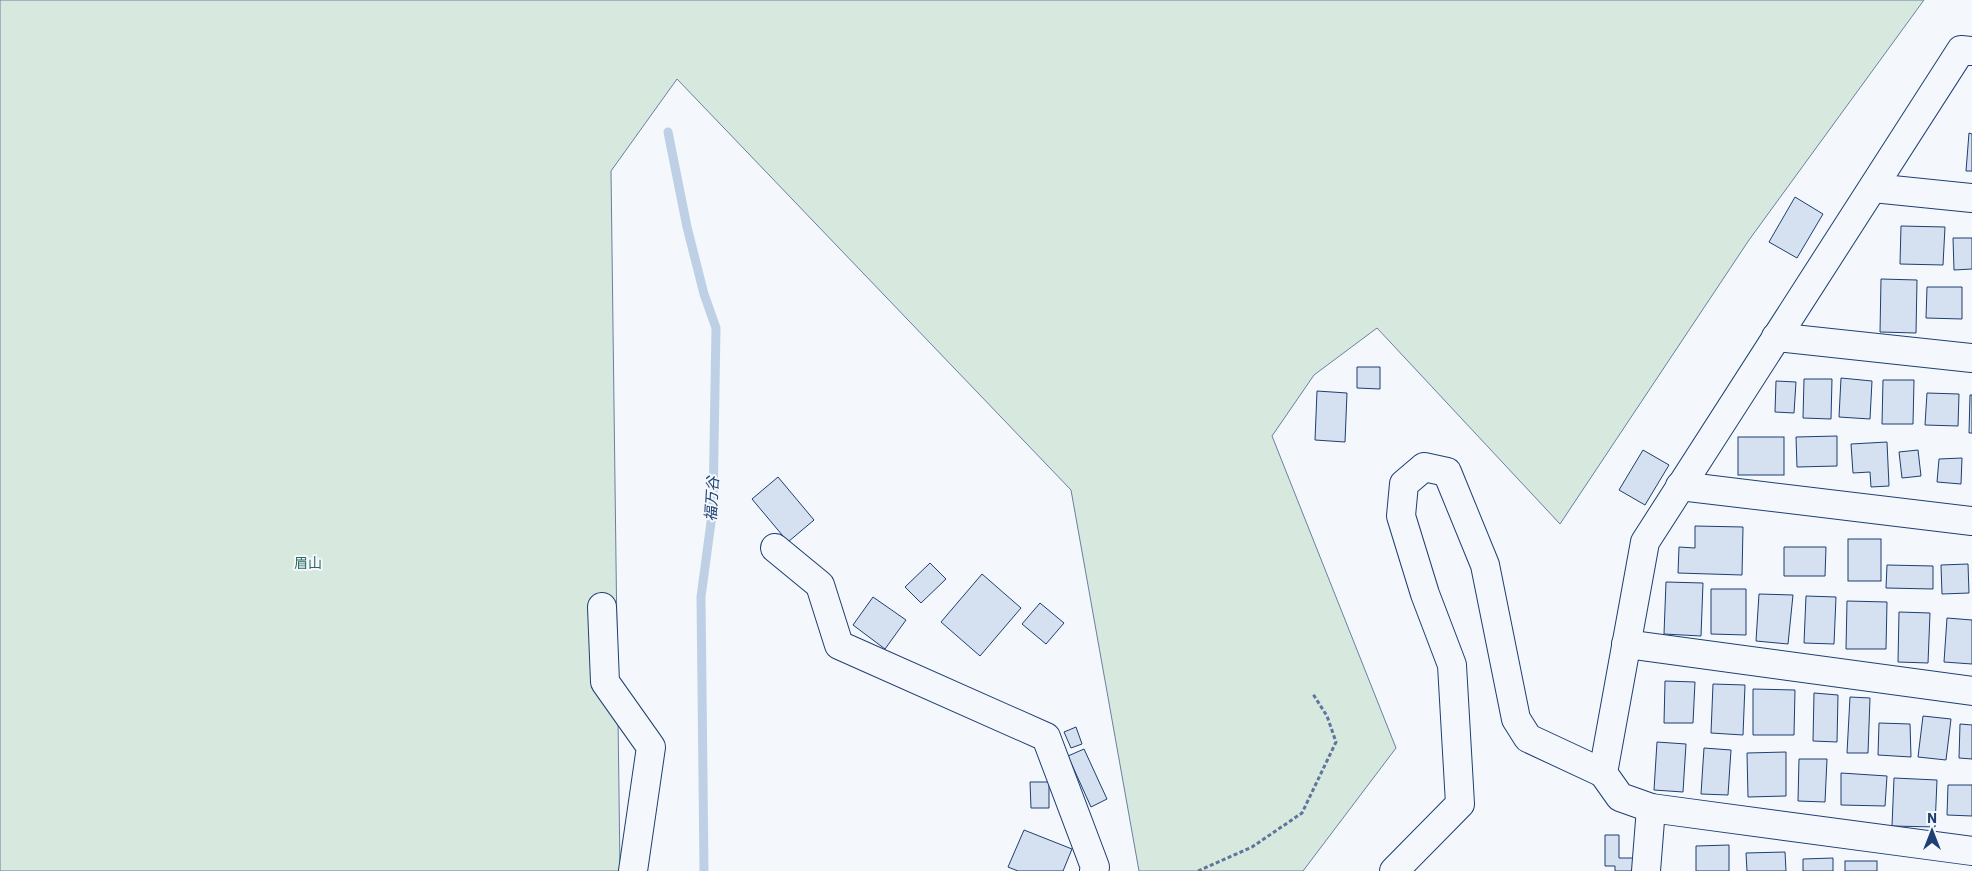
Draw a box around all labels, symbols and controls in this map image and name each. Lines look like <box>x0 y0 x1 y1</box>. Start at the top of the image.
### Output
water label: 福万谷 <box>701 474 722 522</box>
park label: 眉山 <box>294 554 322 572</box>
north arrow <box>1907 806 1957 856</box>
text: N <box>1927 809 1937 827</box>

